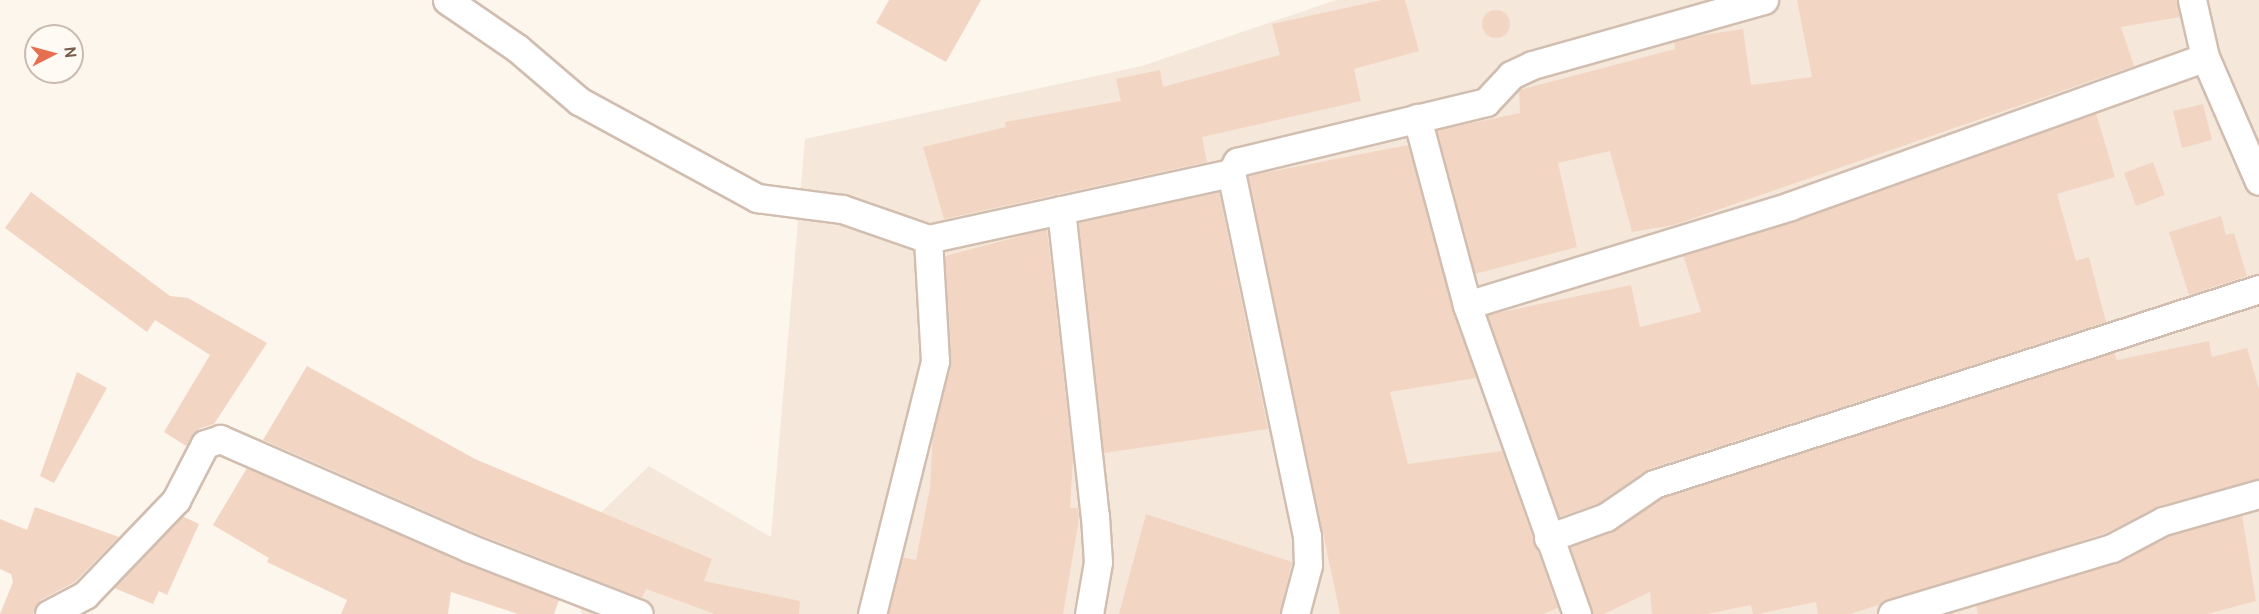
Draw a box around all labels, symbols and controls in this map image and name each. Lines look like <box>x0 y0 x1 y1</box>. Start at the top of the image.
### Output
north arrow <box>24 24 84 84</box>
text: N <box>60 46 80 59</box>

